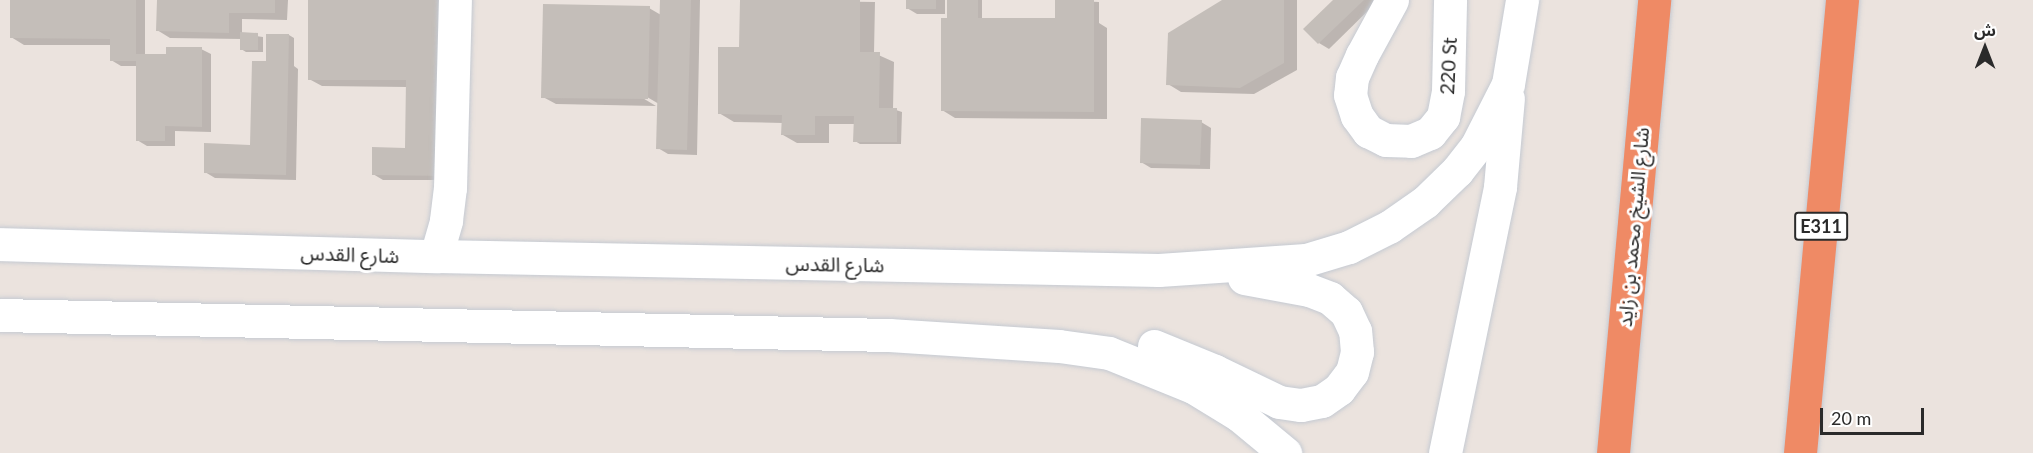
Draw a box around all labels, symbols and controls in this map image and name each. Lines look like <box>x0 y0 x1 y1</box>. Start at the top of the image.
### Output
north arrow <box>1955 18 2015 78</box>
text: ش <box>1974 20 1996 39</box>
street label: 220 St <box>1435 37 1461 95</box>
street label: شارع الشيخ محمد بن زايد <box>1612 126 1654 328</box>
road number: E311 <box>1794 211 1848 241</box>
street label: شارع القدس <box>300 240 400 268</box>
street label: شارع القدس <box>785 251 885 277</box>
scale bar <box>1823 396 1926 434</box>
text: 20 m <box>1831 407 1871 429</box>

